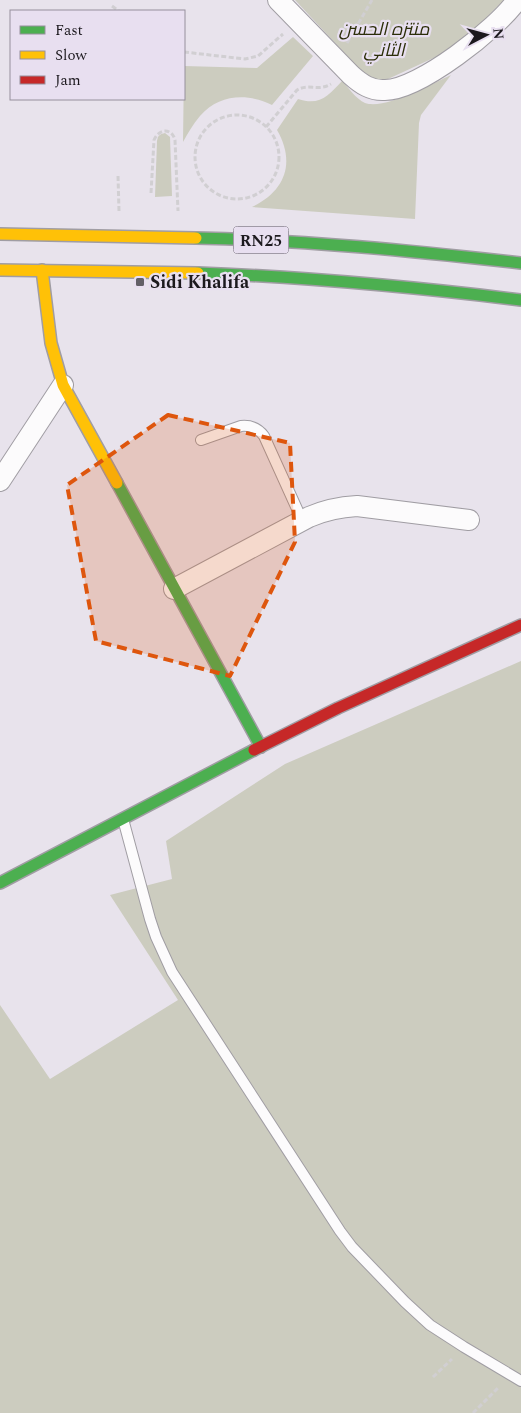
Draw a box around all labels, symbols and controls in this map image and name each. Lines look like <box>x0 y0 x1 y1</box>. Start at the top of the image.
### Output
legend <box>10 10 185 100</box>
north arrow <box>461 10 511 60</box>
park label: منتزه الحسن الثاني <box>339 16 430 64</box>
text: Fast <box>55 19 83 42</box>
text: N <box>487 27 509 40</box>
text: Slow <box>55 44 87 67</box>
text: Jam <box>55 69 81 92</box>
road number: RN25 <box>234 226 288 254</box>
place label: Sidi Khalifa <box>150 269 250 296</box>
marker: Sidi Khalifa <box>134 276 146 288</box>

